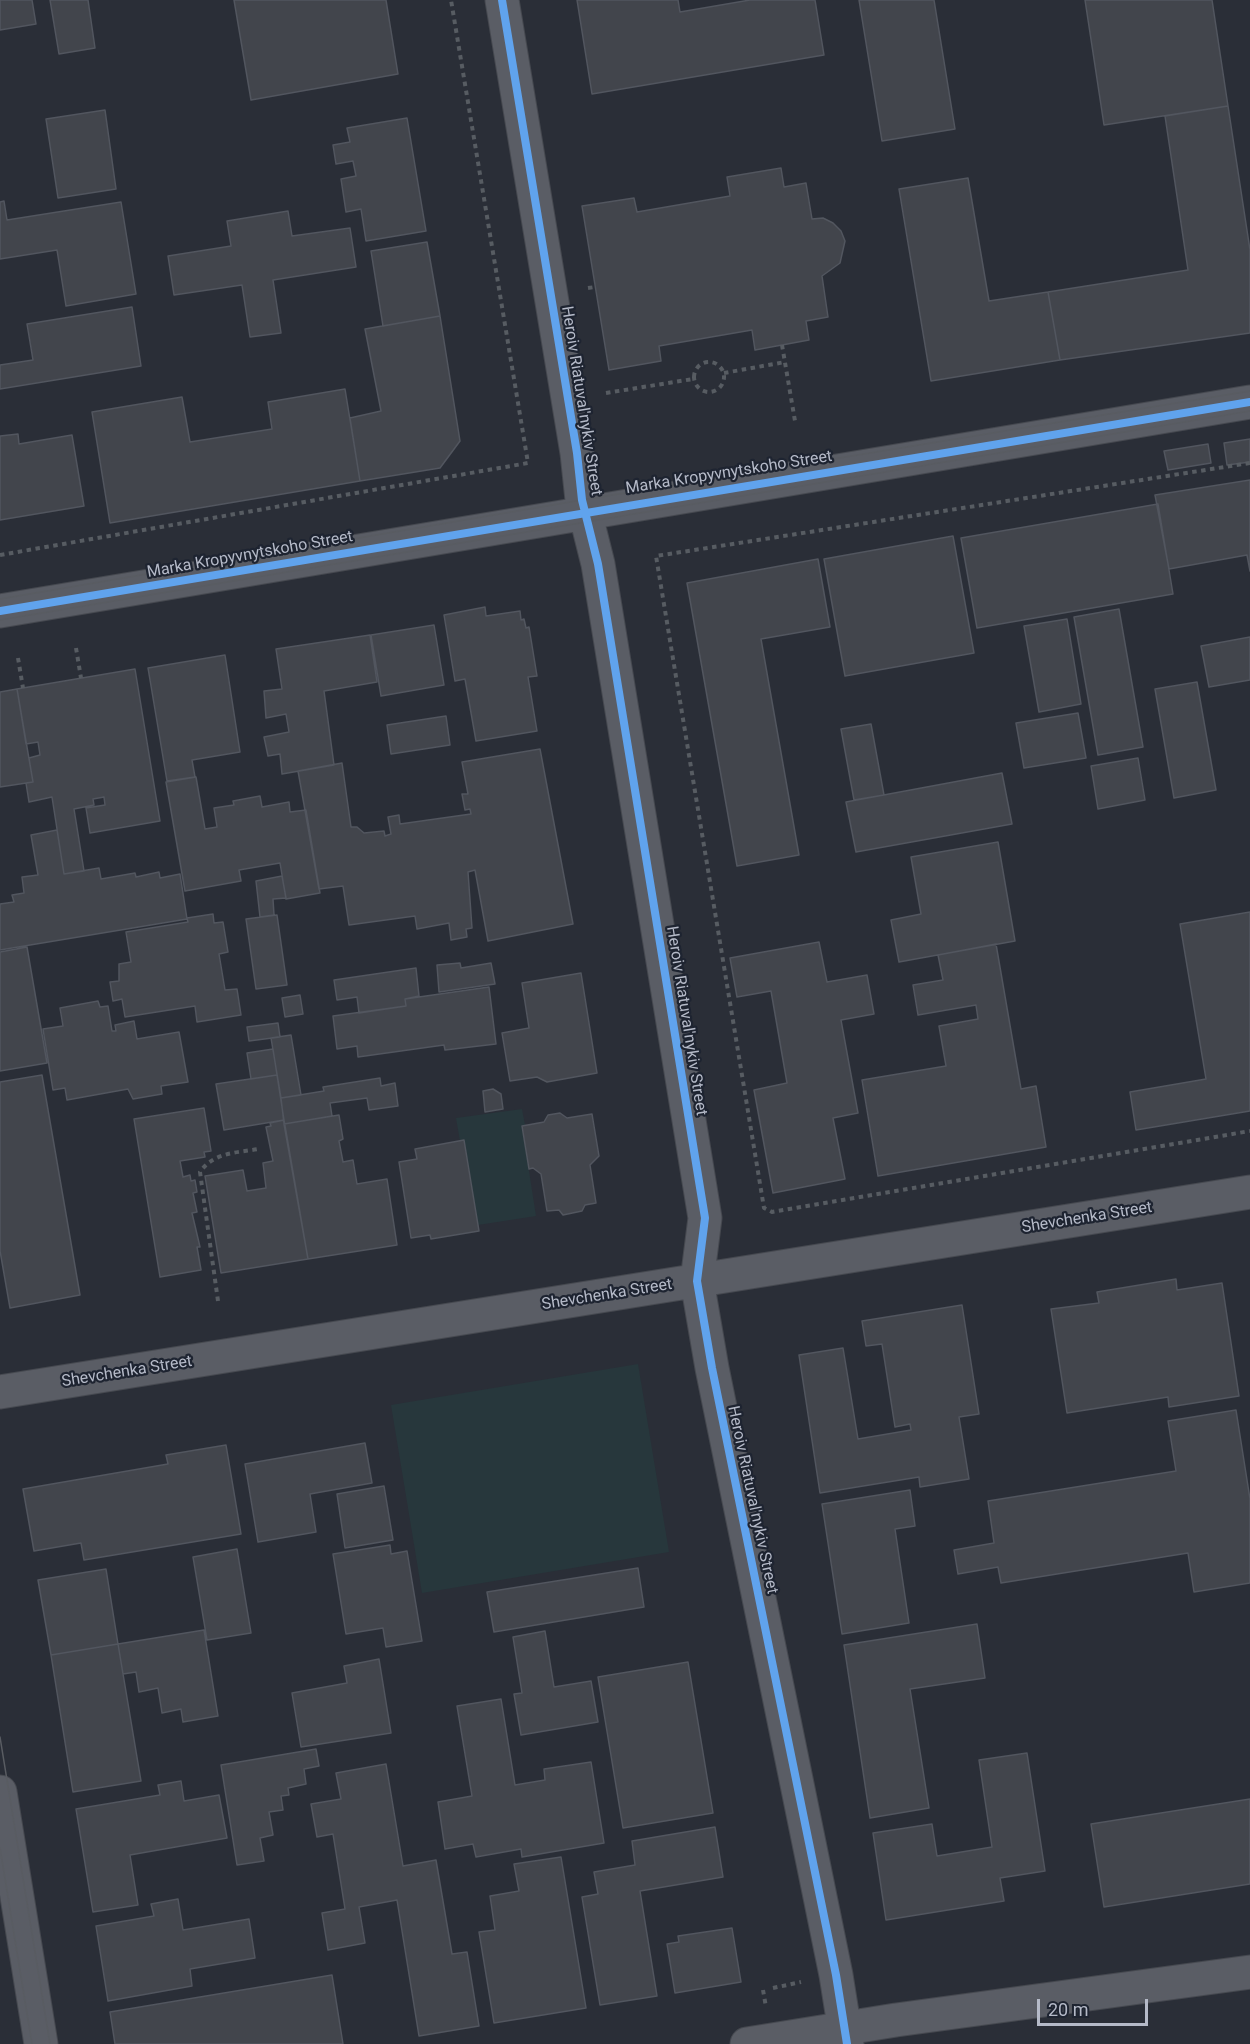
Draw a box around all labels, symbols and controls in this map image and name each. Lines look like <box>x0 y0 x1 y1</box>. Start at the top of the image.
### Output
street label: Heroiv Riatuval'nykiv Street <box>557 305 605 497</box>
street label: Marka Kropyvnytskoho Street <box>624 447 834 499</box>
street label: Marka Kropyvnytskoho Street <box>146 527 354 583</box>
street label: Heroiv Riatuval'nykiv Street <box>662 925 710 1117</box>
street label: Shevchenka Street <box>1020 1198 1154 1238</box>
street label: Shevchenka Street <box>540 1275 674 1315</box>
street label: Shevchenka Street <box>60 1352 194 1392</box>
street label: Heroiv Riatuval'nykiv Street <box>723 1404 781 1596</box>
scale bar <box>1040 1987 1151 2025</box>
text: 20 m <box>1048 1999 1088 2020</box>

